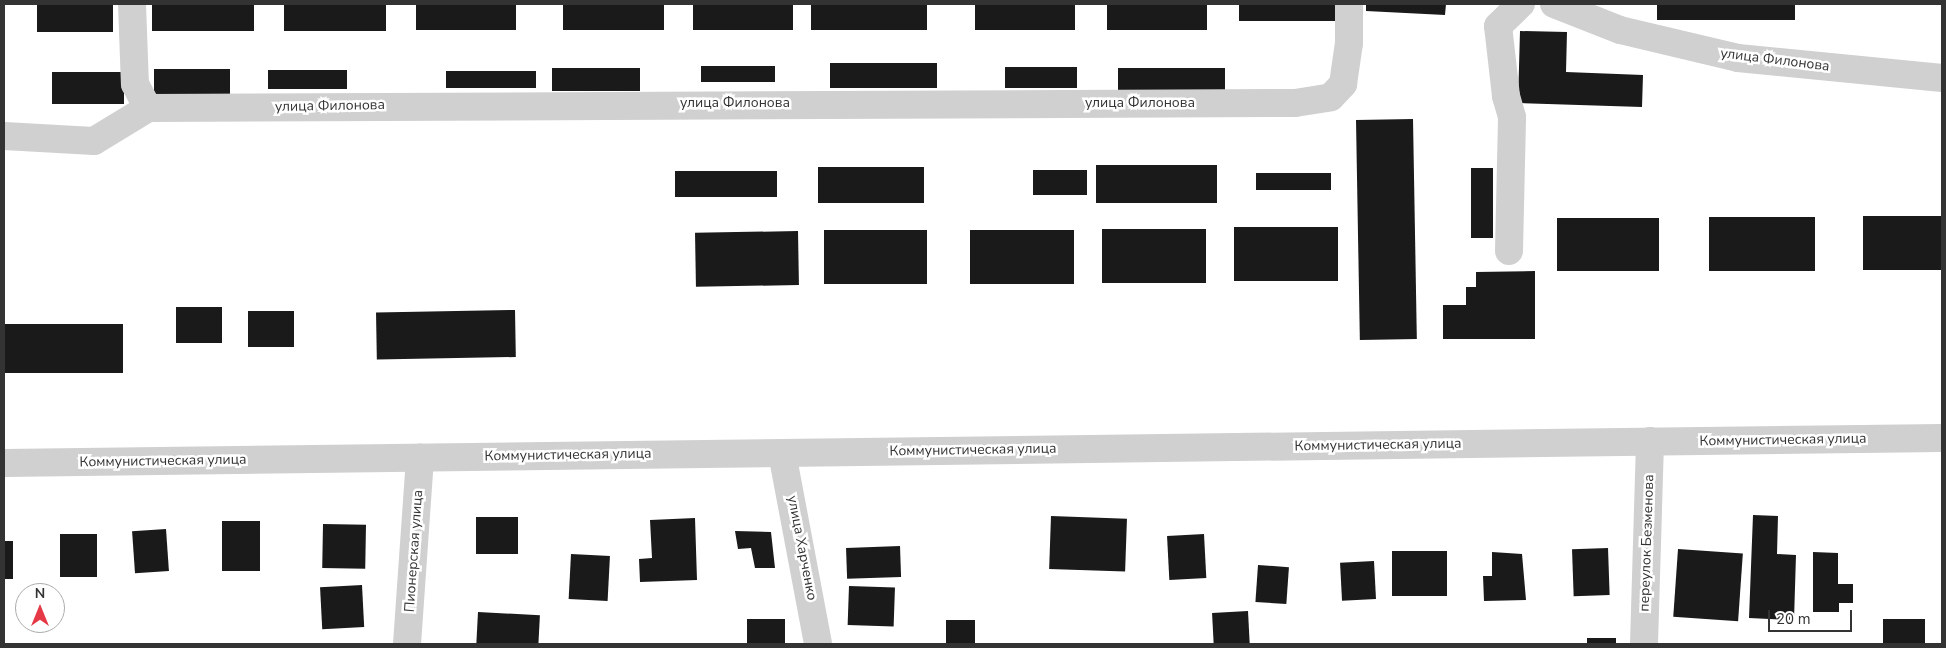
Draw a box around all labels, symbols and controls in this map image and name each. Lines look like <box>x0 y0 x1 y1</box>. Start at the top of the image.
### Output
street label: улица Филонова <box>1719 45 1831 75</box>
street label: улица Филонова <box>680 95 790 111</box>
street label: улица Филонова <box>1085 95 1195 111</box>
street label: улица Филонова <box>275 97 385 115</box>
street label: Коммунистическая улица <box>1699 430 1867 450</box>
street label: Коммунистическая улица <box>1294 435 1462 455</box>
street label: Коммунистическая улица <box>889 440 1057 460</box>
street label: Коммунистическая улица <box>484 445 652 465</box>
street label: Коммунистическая улица <box>79 451 247 471</box>
street label: переулок Безменова <box>1636 474 1658 612</box>
street label: Пионерская улица <box>401 489 427 613</box>
street label: улица Харченко <box>784 494 820 602</box>
north arrow <box>15 583 65 633</box>
text: N <box>35 584 45 603</box>
scale bar <box>1771 600 1855 632</box>
text: 20 m <box>1776 609 1811 629</box>

